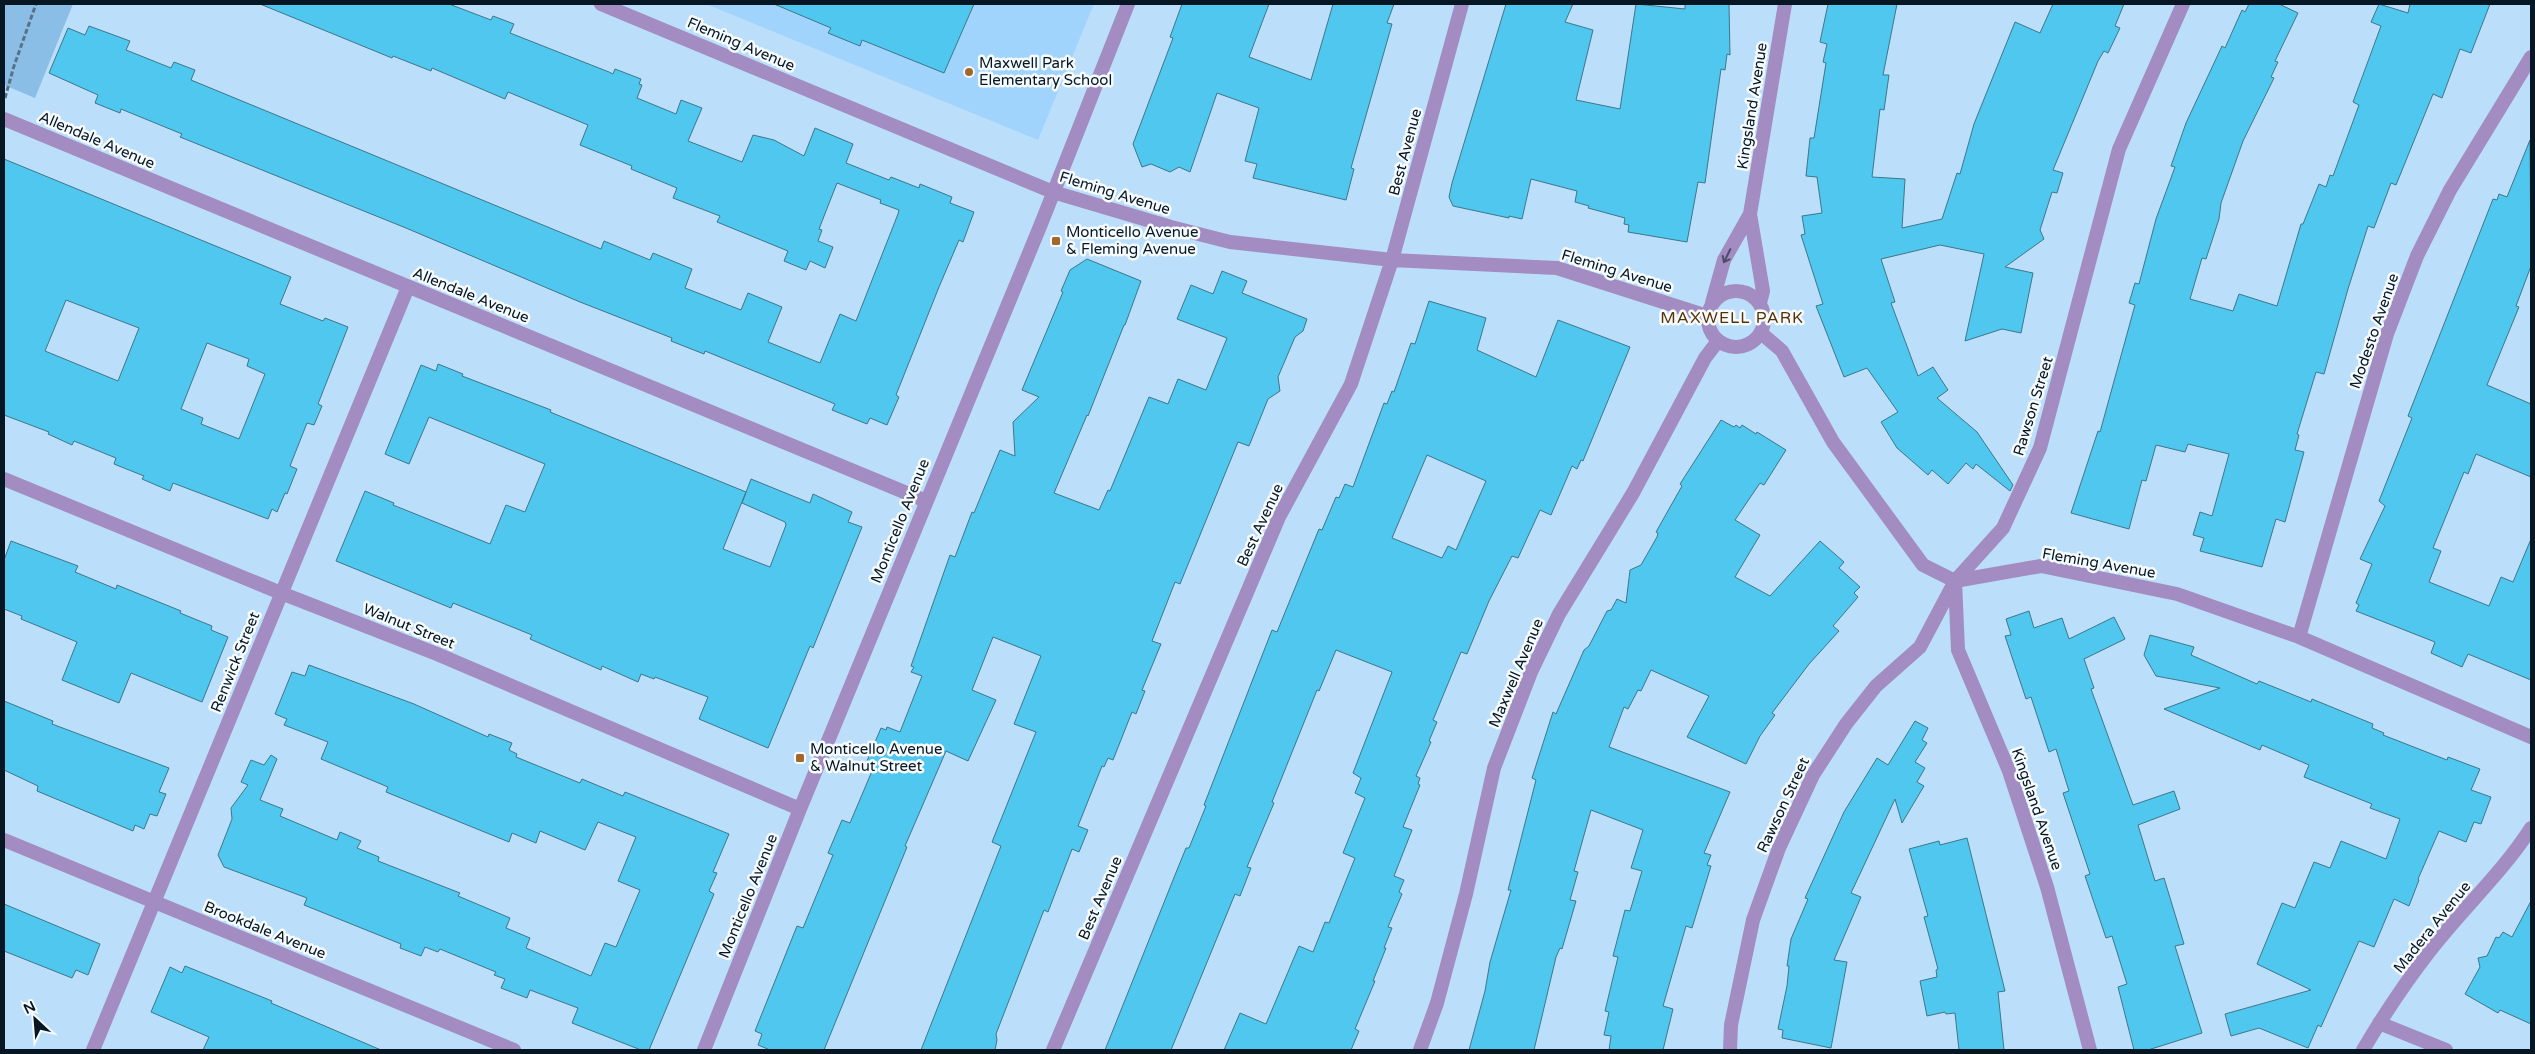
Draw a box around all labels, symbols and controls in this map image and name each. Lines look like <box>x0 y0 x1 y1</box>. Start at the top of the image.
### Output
street label: Fleming Avenue <box>685 13 797 75</box>
street label: Kingsland Avenue <box>1733 41 1771 171</box>
place label: Maxwell Park Elementary School <box>979 54 1112 89</box>
marker: Maxwell Park Elementary School <box>963 66 975 78</box>
street label: Best Avenue <box>1385 107 1425 197</box>
street label: Allendale Avenue <box>36 108 158 172</box>
street label: Fleming Avenue <box>1057 168 1173 218</box>
place label: Monticello Avenue & Fleming Avenue <box>1066 223 1198 258</box>
marker: Monticello Avenue & Fleming Avenue <box>1050 235 1062 247</box>
street label: Fleming Avenue <box>1559 246 1675 296</box>
one-way arrow <box>1722 248 1731 263</box>
street label: Allendale Avenue <box>410 263 532 327</box>
street label: Modesto Avenue <box>2346 271 2402 391</box>
district label: MAXWELL PARK <box>1660 308 1804 328</box>
street label: Rawson Street <box>2009 354 2057 458</box>
street label: Monticello Avenue <box>867 456 933 586</box>
street label: Best Avenue <box>1233 481 1287 569</box>
street label: Fleming Avenue <box>2041 544 2157 582</box>
street label: Walnut Street <box>360 599 458 653</box>
street label: Renwick Street <box>207 609 263 715</box>
street label: Maxwell Avenue <box>1485 616 1547 730</box>
place label: Monticello Avenue & Walnut Street <box>810 740 942 775</box>
street label: Kingsland Avenue <box>2008 746 2066 872</box>
marker: Monticello Avenue & Walnut Street <box>794 752 806 764</box>
street label: Rawson Street <box>1753 754 1813 856</box>
street label: Monticello Avenue <box>715 831 781 961</box>
street label: Best Avenue <box>1074 853 1126 943</box>
street label: Madera Avenue <box>2390 878 2474 976</box>
street label: Brookdale Avenue <box>201 897 329 963</box>
north arrow <box>10 994 60 1044</box>
text: N <box>21 998 38 1018</box>

